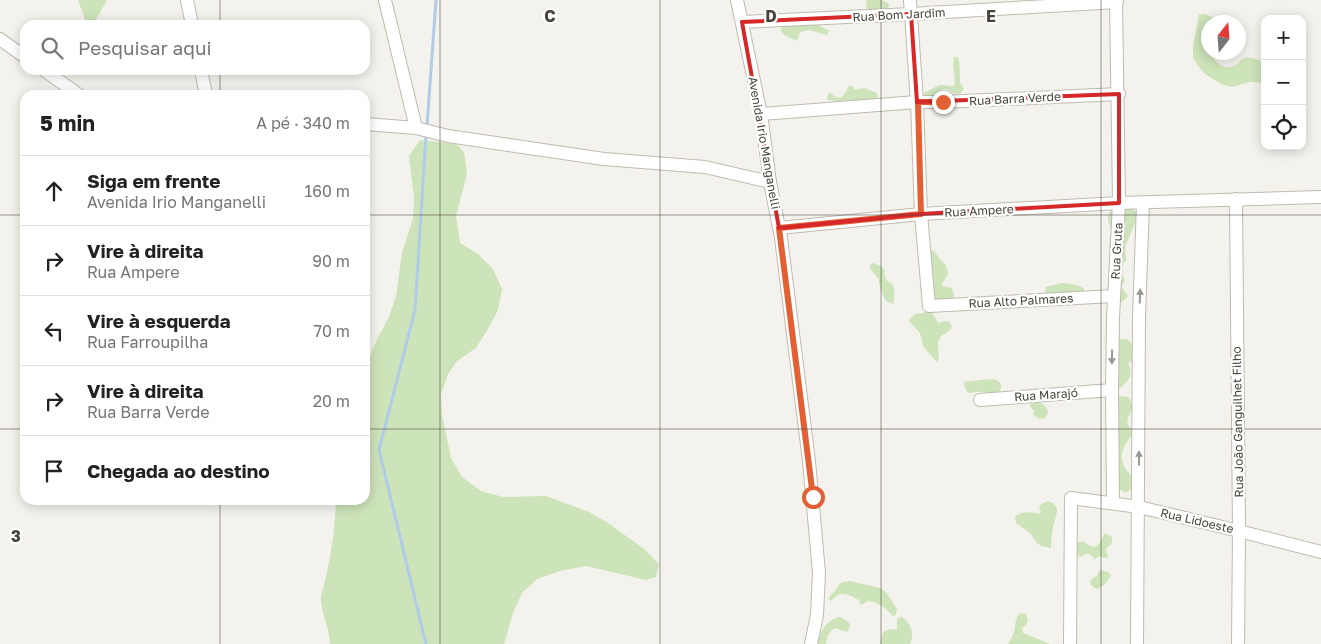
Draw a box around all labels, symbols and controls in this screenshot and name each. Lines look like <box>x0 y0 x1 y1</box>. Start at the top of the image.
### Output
street label: Rua Bom Jardim <box>852 5 946 24</box>
text: C <box>544 6 556 26</box>
text: D <box>765 6 777 26</box>
text: E <box>986 6 996 26</box>
north arrow <box>1201 15 1246 60</box>
map controls <box>1261 15 1306 150</box>
button: + <box>1261 15 1306 60</box>
search box <box>20 20 370 75</box>
icon: search <box>38 34 66 62</box>
text: Pesquisar aqui <box>78 36 212 59</box>
button: − <box>1261 60 1306 105</box>
street label: Avenida Irio Manganelli <box>745 75 784 210</box>
street label: Rua Barra Verde <box>969 89 1061 108</box>
route end <box>932 91 955 114</box>
button: locate <box>1261 105 1306 150</box>
text: 5 min <box>40 110 95 136</box>
text: A pé · 340 m <box>256 113 350 133</box>
text: Siga em frente <box>87 169 221 192</box>
icon: ahead <box>40 177 68 205</box>
text: 160 m <box>304 181 350 201</box>
text: Avenida Irio Manganelli <box>87 192 266 212</box>
street label: Rua Ampere <box>944 201 1014 220</box>
street label: Rua Gruta <box>1108 222 1125 280</box>
text: Vire à direita <box>87 239 204 262</box>
icon: right <box>40 247 68 275</box>
text: 90 m <box>312 251 350 271</box>
text: Rua Ampere <box>87 262 180 282</box>
one-way arrow <box>1136 287 1144 303</box>
street label: Rua Alto Palmares <box>968 290 1074 311</box>
text: Vire à esquerda <box>87 309 230 332</box>
icon: left <box>40 317 68 345</box>
text: 70 m <box>313 321 350 341</box>
text: Rua Farroupilha <box>87 332 208 352</box>
street label: Rua João Ganguilhet Filho <box>1229 346 1246 498</box>
one-way arrow <box>1108 349 1116 365</box>
text: Vire à direita <box>87 379 204 402</box>
street label: Rua Marajó <box>1014 385 1078 404</box>
icon: right <box>40 387 68 415</box>
text: 20 m <box>313 391 350 411</box>
text: Rua Barra Verde <box>87 402 210 422</box>
one-way arrow <box>1135 450 1143 466</box>
icon: arrive <box>40 457 68 485</box>
text: Chegada ao destino <box>87 459 270 482</box>
route start <box>802 486 825 509</box>
street label: Rua Lidoeste <box>1159 505 1235 536</box>
text: 3 <box>11 526 21 546</box>

